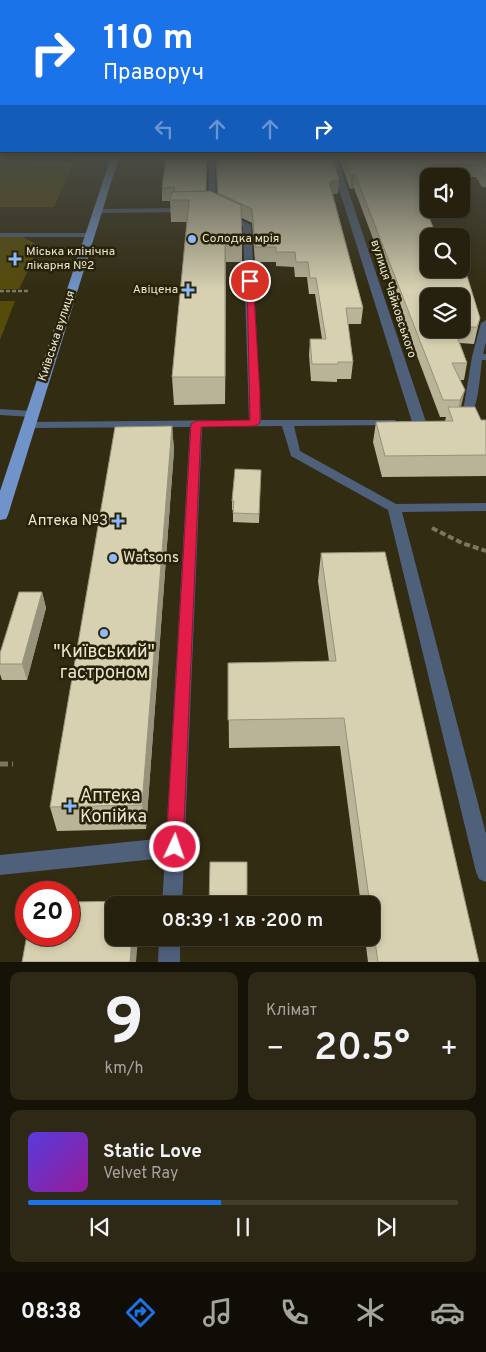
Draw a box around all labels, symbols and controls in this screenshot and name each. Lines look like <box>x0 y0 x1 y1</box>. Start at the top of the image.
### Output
text: 110 m <box>103 17 193 61</box>
icon: right <box>20 20 85 85</box>
text: Праворуч <box>103 60 204 87</box>
icon: left <box>150 115 178 143</box>
icon: ahead <box>203 115 231 143</box>
icon: ahead <box>256 115 284 143</box>
icon: right <box>309 115 337 143</box>
map controls <box>420 168 470 338</box>
button: sound <box>420 168 470 218</box>
button: search <box>420 228 470 278</box>
place label: Солодка мрія <box>202 231 279 247</box>
marker: Солодка мрія <box>186 233 198 245</box>
street label: вулиця Чайковського <box>366 238 420 360</box>
place label: Міська клінічна лікарня №2 <box>26 244 115 274</box>
marker: Міська клінічна лікарня №2 <box>8 252 22 266</box>
pin <box>229 260 271 302</box>
icon: arrive <box>236 267 264 295</box>
place label: Авіцена <box>133 282 178 298</box>
marker: Авіцена <box>182 284 194 296</box>
button: layers <box>420 288 470 338</box>
street label: Київська вулиця <box>35 289 79 383</box>
place label: Аптека №3 <box>28 512 108 531</box>
marker: Аптека №3 <box>112 515 124 527</box>
place label: Watsons <box>123 549 179 568</box>
marker: Watsons <box>107 552 119 564</box>
marker: "Київський" гастроном <box>98 627 110 639</box>
place label: "Київський" гастроном <box>53 641 155 685</box>
place label: Аптека Копійка <box>80 785 147 829</box>
marker: Аптека Копійка <box>64 800 76 812</box>
position arrow <box>148 820 200 872</box>
speed limit sign: 20 <box>15 881 80 946</box>
text: 08:39 · 1 хв · 200 m <box>162 909 323 933</box>
text: 9 <box>104 985 144 1067</box>
text: Клімат <box>266 1001 317 1021</box>
text: 20.5° <box>314 1025 410 1074</box>
text: − <box>266 1032 284 1068</box>
text: + <box>440 1032 458 1068</box>
text: km/h <box>105 1059 143 1079</box>
text: Static Love <box>103 1140 202 1164</box>
text: Velvet Ray <box>103 1164 178 1184</box>
icon: previous <box>86 1213 114 1241</box>
icon: pause <box>229 1213 257 1241</box>
icon: next <box>372 1213 400 1241</box>
icon: directions <box>123 1295 158 1330</box>
icon: music <box>200 1295 235 1330</box>
icon: phone <box>277 1295 312 1330</box>
icon: climate <box>353 1295 388 1330</box>
icon: car <box>430 1295 465 1330</box>
text: 08:38 <box>21 1299 82 1326</box>

